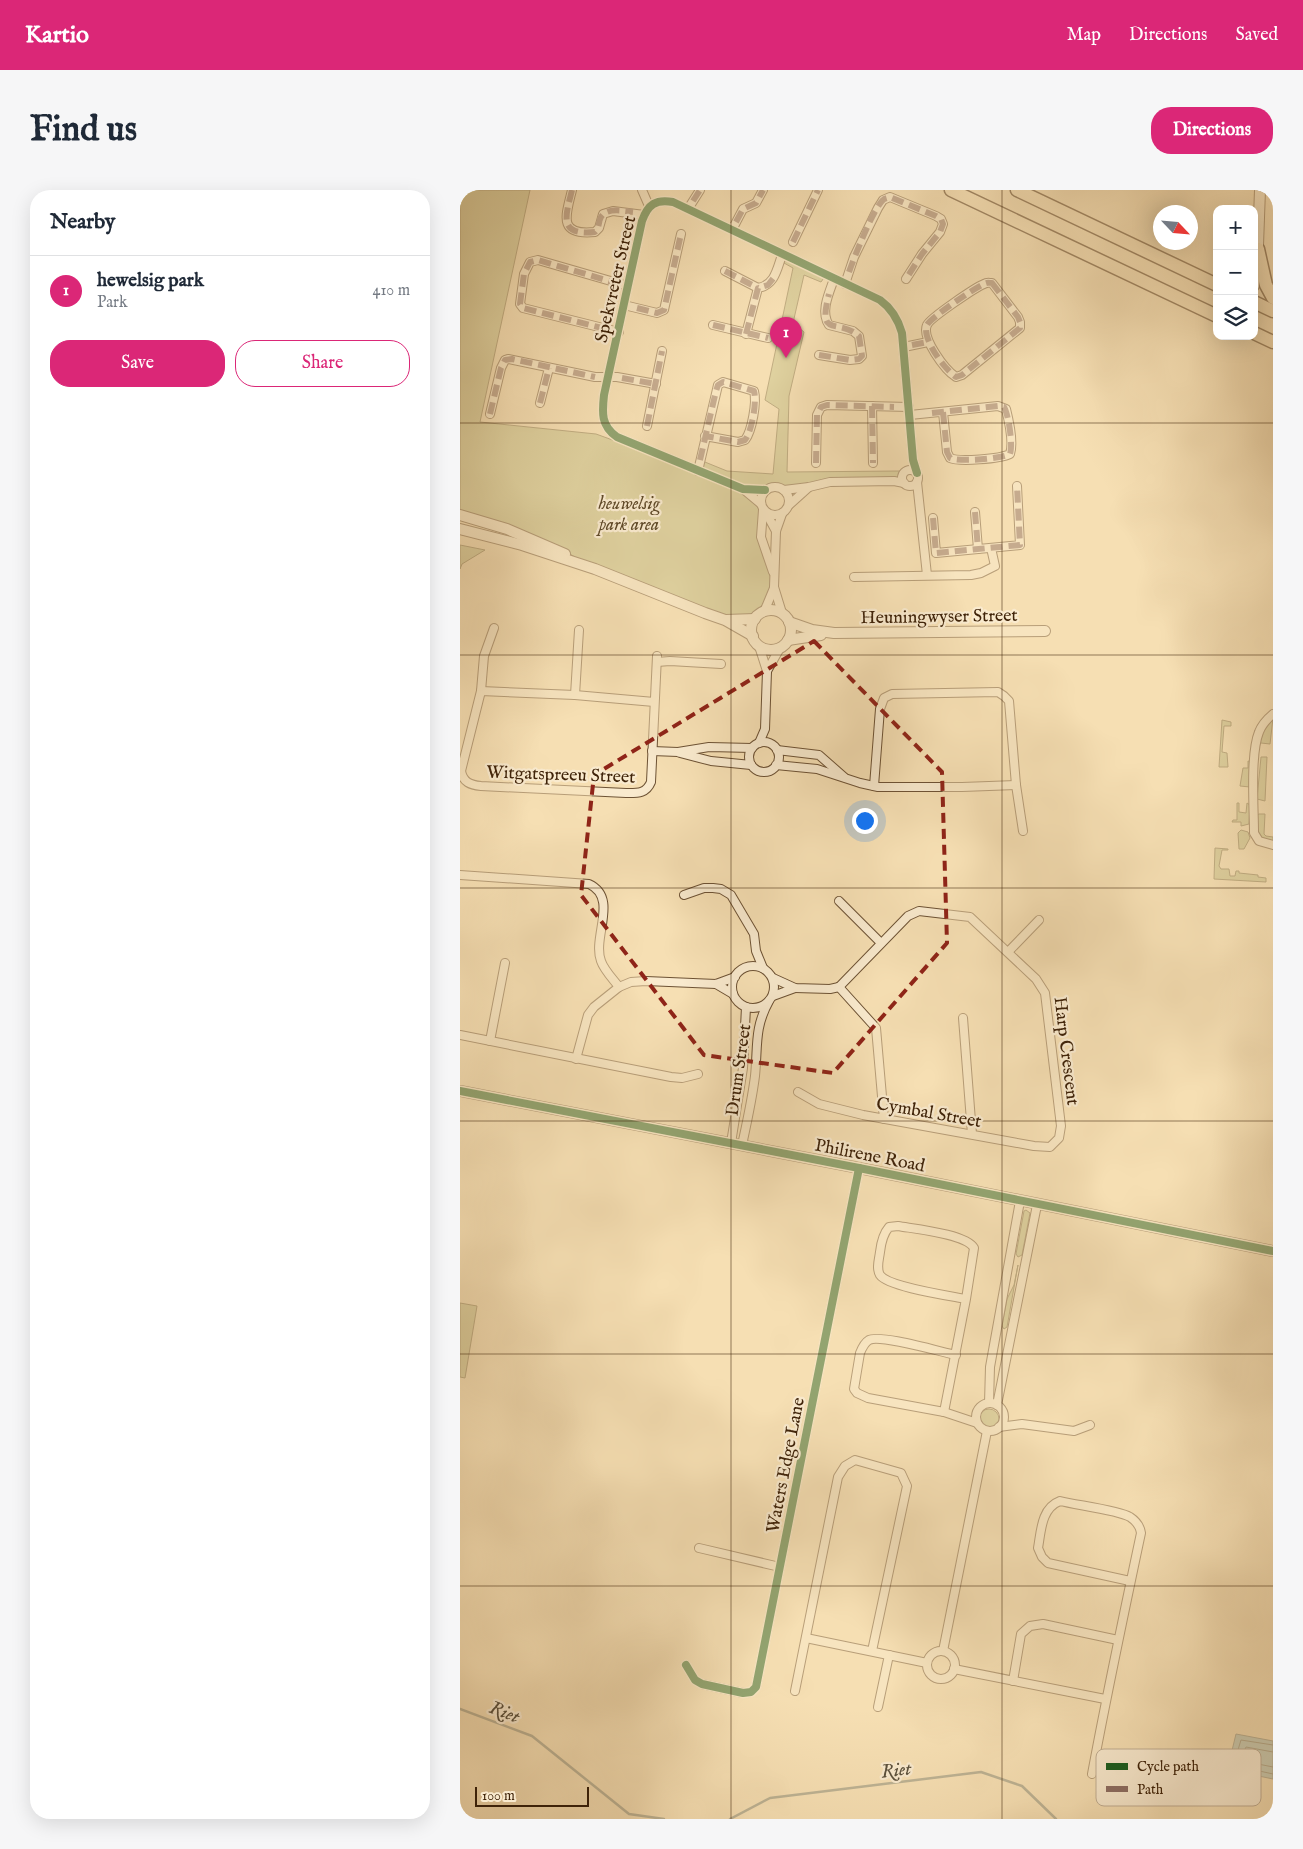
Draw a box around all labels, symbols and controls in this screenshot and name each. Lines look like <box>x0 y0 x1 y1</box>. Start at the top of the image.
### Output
text: Kartio <box>25 20 89 51</box>
text: Map <box>1067 24 1101 47</box>
text: Directions <box>1129 24 1207 47</box>
text: Saved <box>1235 24 1278 47</box>
button: Directions <box>1151 107 1273 154</box>
text: Find us <box>30 108 137 153</box>
north arrow <box>1153 205 1198 250</box>
map controls <box>1213 205 1258 340</box>
button: + <box>1213 205 1258 250</box>
text: Nearby <box>50 209 115 236</box>
street label: Spekvreter Street <box>591 214 642 345</box>
button: − <box>1213 250 1258 295</box>
text: hewelsig park <box>97 269 204 293</box>
text: 1 <box>63 281 69 301</box>
text: 410 m <box>373 281 410 301</box>
text: Park <box>97 293 127 313</box>
button: layers <box>1213 295 1258 340</box>
pin: 1 <box>770 317 802 358</box>
button: Save <box>50 340 225 387</box>
button: Share <box>235 340 410 387</box>
park label: heuwelsig park area <box>596 493 661 537</box>
street label: Heuningwyser Street <box>860 605 1018 630</box>
street label: Witgatspreeu Street <box>486 761 636 790</box>
your location <box>852 808 878 834</box>
street label: Harp Crescent <box>1047 996 1084 1107</box>
street label: Drum Street <box>722 1023 757 1118</box>
street label: Cymbal Street <box>874 1093 983 1134</box>
street label: Philirene Road <box>813 1135 927 1179</box>
street label: Waters Edge Lane <box>762 1396 811 1535</box>
water label: Riet <box>486 1696 524 1730</box>
legend <box>1096 1749 1261 1806</box>
water label: Riet <box>880 1757 914 1785</box>
text: Cycle path <box>1137 1758 1199 1776</box>
text: Path <box>1137 1781 1164 1799</box>
scale bar <box>475 1784 589 1807</box>
text: 100 m <box>482 1787 515 1805</box>

